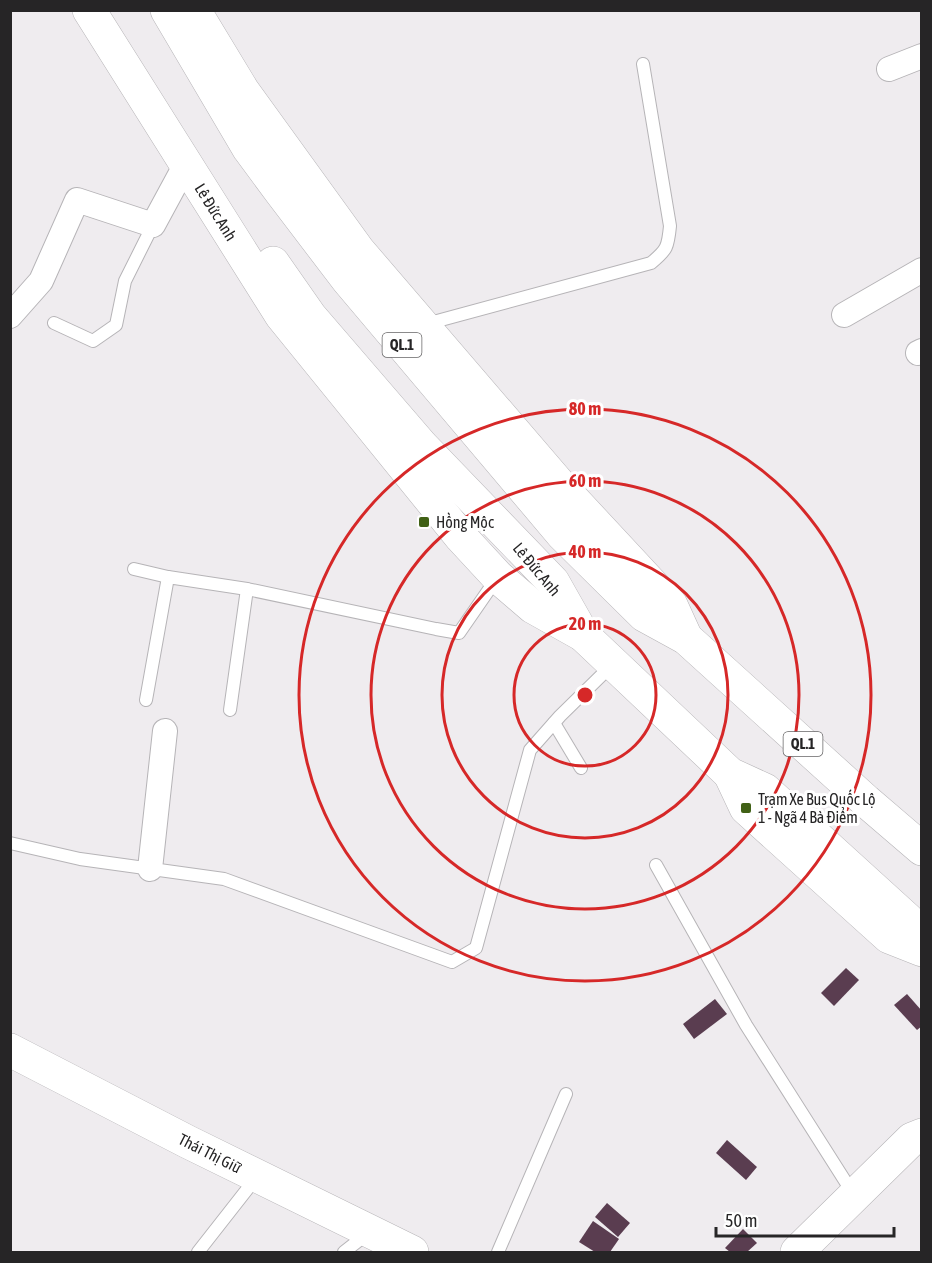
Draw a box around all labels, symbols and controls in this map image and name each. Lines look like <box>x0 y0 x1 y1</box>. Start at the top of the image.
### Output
street label: Lê Đức Anh <box>191 180 241 244</box>
road number: QL.1 <box>382 333 422 357</box>
text: 80 m <box>569 398 601 419</box>
text: 60 m <box>569 470 601 491</box>
place label: Hồng Mộc <box>436 512 494 532</box>
marker: Hồng Mộc <box>417 515 431 529</box>
street label: Lê Đức Anh <box>510 539 564 599</box>
text: 40 m <box>568 541 601 562</box>
text: 20 m <box>569 613 601 634</box>
centre of rings <box>575 685 595 705</box>
road number: QL.1 <box>784 732 822 756</box>
place label: Trạm Xe Bus Quốc Lộ 1 - Ngã 4 Bà Điểm <box>758 789 876 827</box>
marker: Trạm Xe Bus Quốc Lộ 1 - Ngã 4 Bà Điểm <box>739 801 753 815</box>
street label: Thái Thị Giữ <box>176 1130 245 1177</box>
scale bar <box>716 1200 894 1238</box>
text: 50 m <box>725 1210 757 1231</box>

